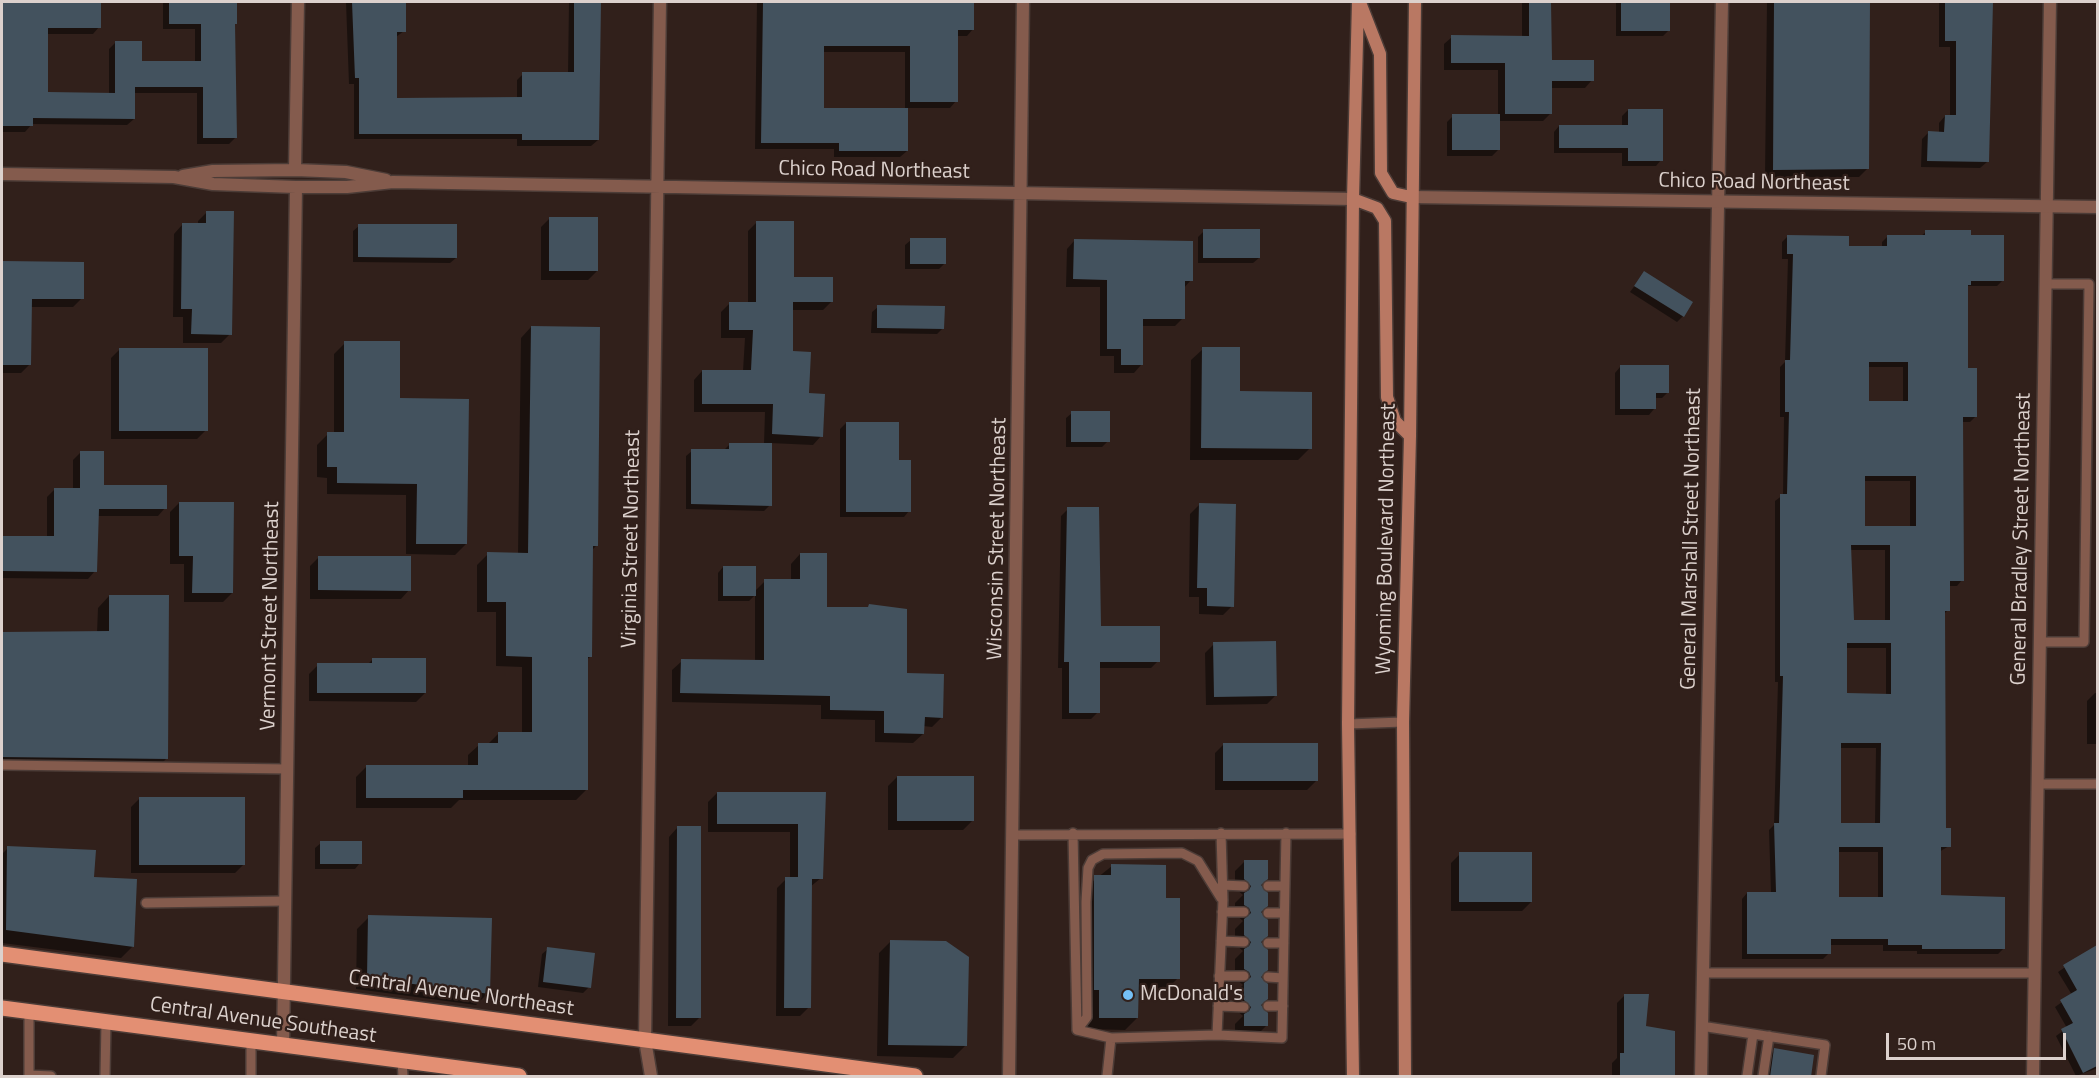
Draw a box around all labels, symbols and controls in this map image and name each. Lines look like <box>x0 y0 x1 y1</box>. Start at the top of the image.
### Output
street label: Chico Road Northeast <box>778 157 970 185</box>
street label: Chico Road Northeast <box>1658 169 1850 197</box>
street label: General Marshall Street Northeast <box>1677 388 1707 690</box>
street label: General Bradley Street Northeast <box>2007 392 2037 686</box>
street label: Wyoming Boulevard Northeast <box>1372 403 1402 675</box>
street label: Wisconsin Street Northeast <box>983 417 1013 661</box>
street label: Virginia Street Northeast <box>617 430 647 648</box>
street label: Vermont Street Northeast <box>256 501 286 731</box>
street label: Central Avenue Northeast <box>347 966 575 1022</box>
place label: McDonald's <box>1140 982 1243 1008</box>
marker: McDonald's <box>1121 988 1135 1002</box>
street label: Central Avenue Southeast <box>148 993 378 1049</box>
scale bar <box>1889 1021 2069 1059</box>
text: 50 m <box>1897 1030 1936 1057</box>

